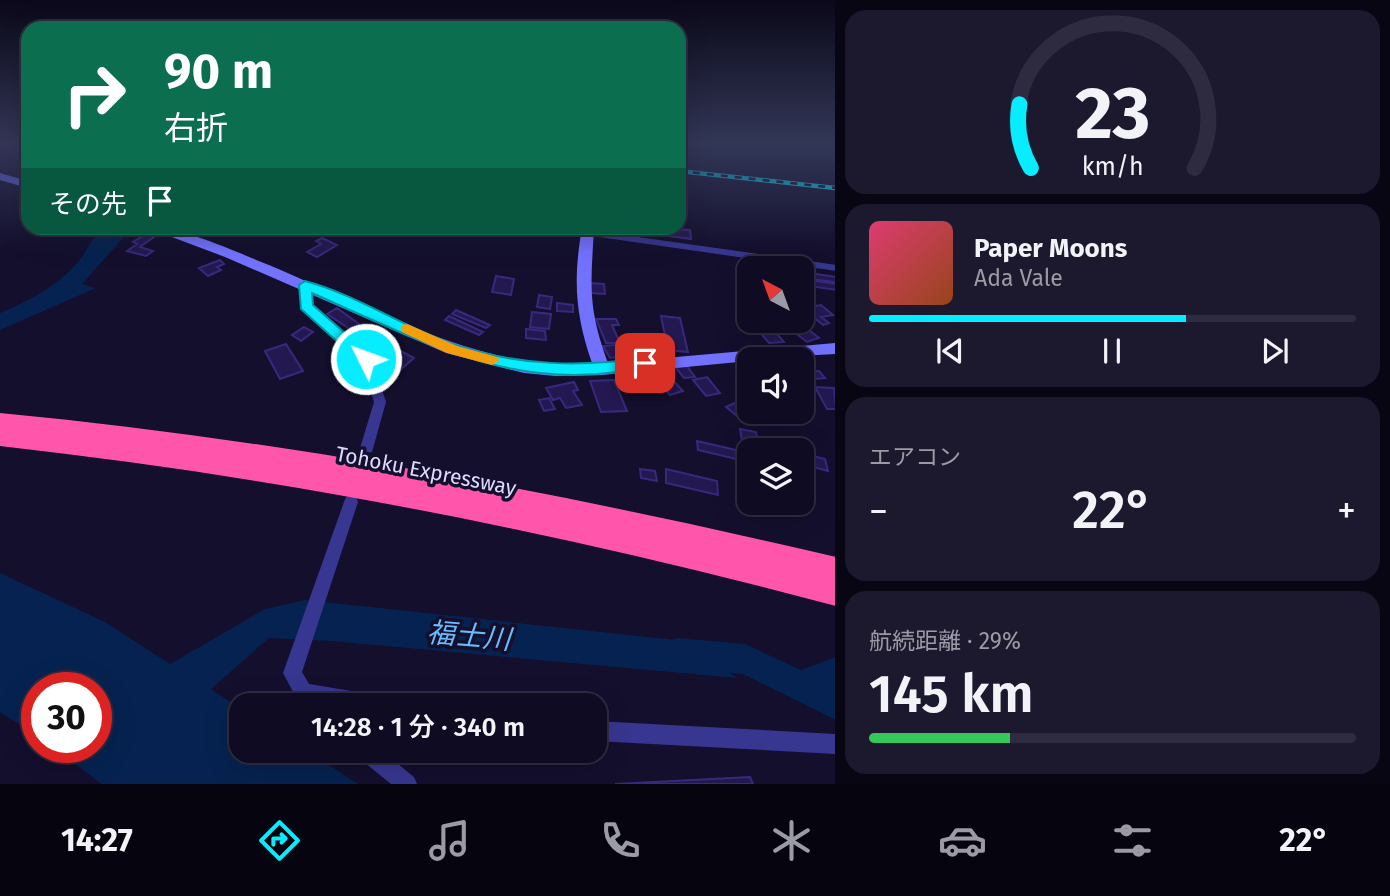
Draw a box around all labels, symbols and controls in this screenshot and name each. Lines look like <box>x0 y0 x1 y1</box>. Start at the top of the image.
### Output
text: 90 m <box>164 42 273 101</box>
icon: right <box>49 49 140 140</box>
text: 23 <box>1075 70 1150 157</box>
text: 右折 <box>164 109 228 147</box>
text: km/h <box>1082 152 1143 182</box>
icon: arrive <box>141 182 179 220</box>
text: その先 <box>49 189 127 220</box>
text: Paper Moons <box>974 233 1127 264</box>
north arrow <box>737 256 814 332</box>
map controls <box>737 256 814 515</box>
text: Ada Vale <box>974 264 1063 292</box>
position arrow <box>329 322 403 396</box>
icon: previous <box>931 332 969 370</box>
icon: pause <box>1093 332 1131 370</box>
icon: next <box>1256 332 1294 370</box>
pin <box>615 333 675 393</box>
icon: arrive <box>626 344 664 382</box>
button: sound <box>737 347 814 424</box>
button: layers <box>737 438 814 515</box>
street label: Tohoku Expressway <box>334 441 519 501</box>
text: エアコン <box>869 443 961 471</box>
text: 22° <box>1072 479 1153 542</box>
text: − <box>869 488 888 534</box>
text: + <box>1337 488 1356 534</box>
water label: 福士川 <box>426 616 515 656</box>
text: 航続距離 · 29% <box>869 627 1021 655</box>
text: 145 km <box>869 663 1034 726</box>
speed limit sign: 30 <box>21 672 112 763</box>
text: 14:28 · 1 分 · 340 m <box>311 712 525 743</box>
icon: directions <box>255 816 304 865</box>
icon: music <box>425 816 474 865</box>
icon: phone <box>596 816 645 865</box>
icon: climate <box>767 816 816 865</box>
icon: car <box>938 816 987 865</box>
icon: filters <box>1108 816 1157 865</box>
text: 14:27 <box>61 821 133 859</box>
text: 22° <box>1279 821 1329 859</box>

